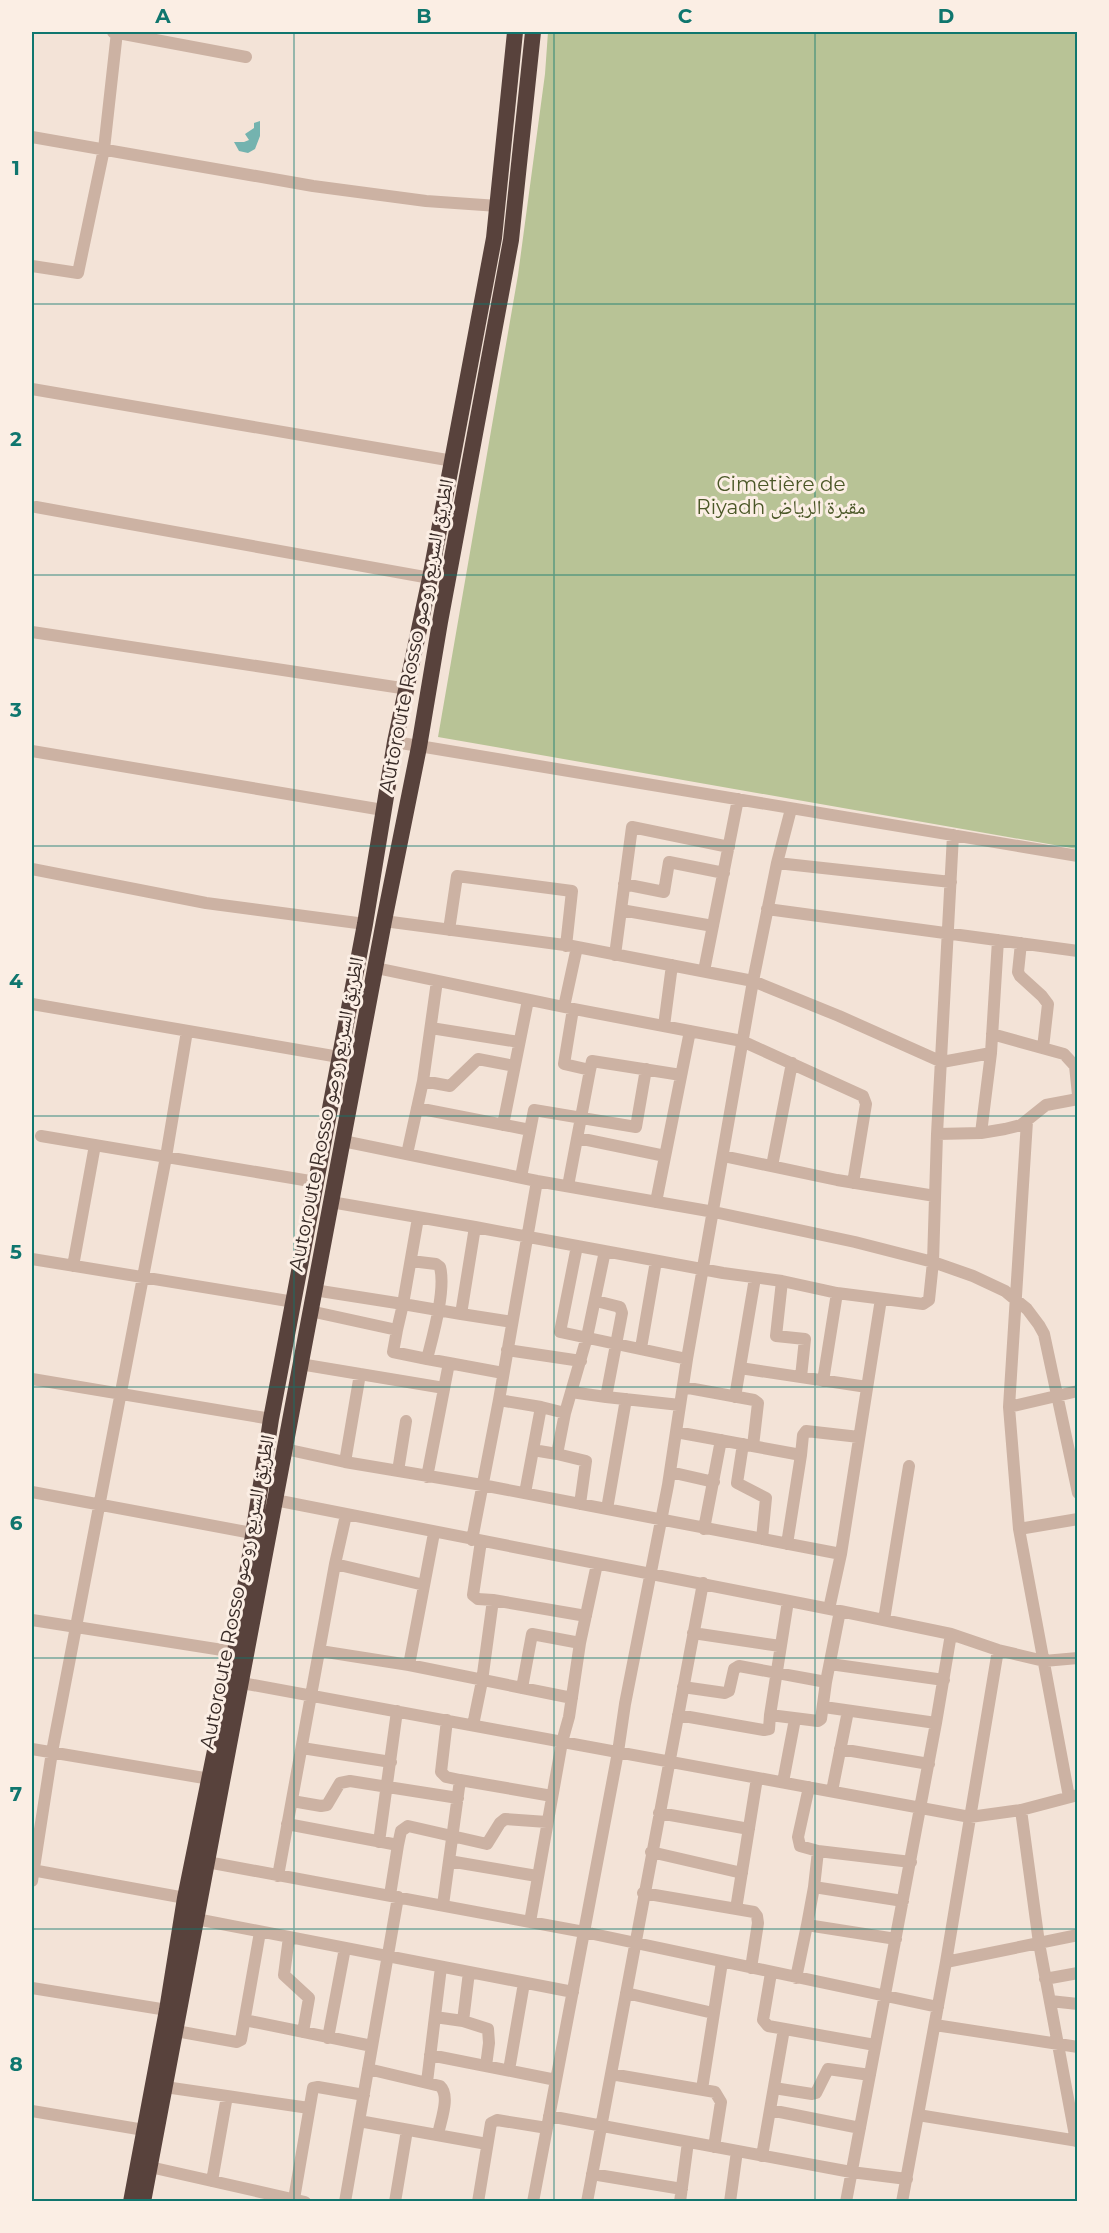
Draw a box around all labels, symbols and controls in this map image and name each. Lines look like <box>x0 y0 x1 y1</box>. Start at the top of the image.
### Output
text: A <box>154 4 171 28</box>
text: B <box>416 4 432 28</box>
text: C <box>678 4 693 28</box>
text: D <box>938 4 954 28</box>
text: 1 <box>12 156 20 180</box>
text: 2 <box>10 427 22 451</box>
park label: Cimetière de Riyadh مقبرة الرياض <box>696 472 866 519</box>
street label: Autoroute Rosso الطريق السريع روصو <box>374 477 459 795</box>
text: 3 <box>9 698 22 722</box>
street label: Autoroute Rosso الطريق السريع روصو <box>284 955 369 1273</box>
text: 4 <box>9 969 23 993</box>
text: 5 <box>10 1240 22 1264</box>
street label: Autoroute Rosso الطريق السريع روصو <box>195 1433 280 1751</box>
text: 6 <box>10 1511 23 1535</box>
text: 7 <box>10 1782 22 1806</box>
text: 8 <box>9 2052 23 2076</box>

